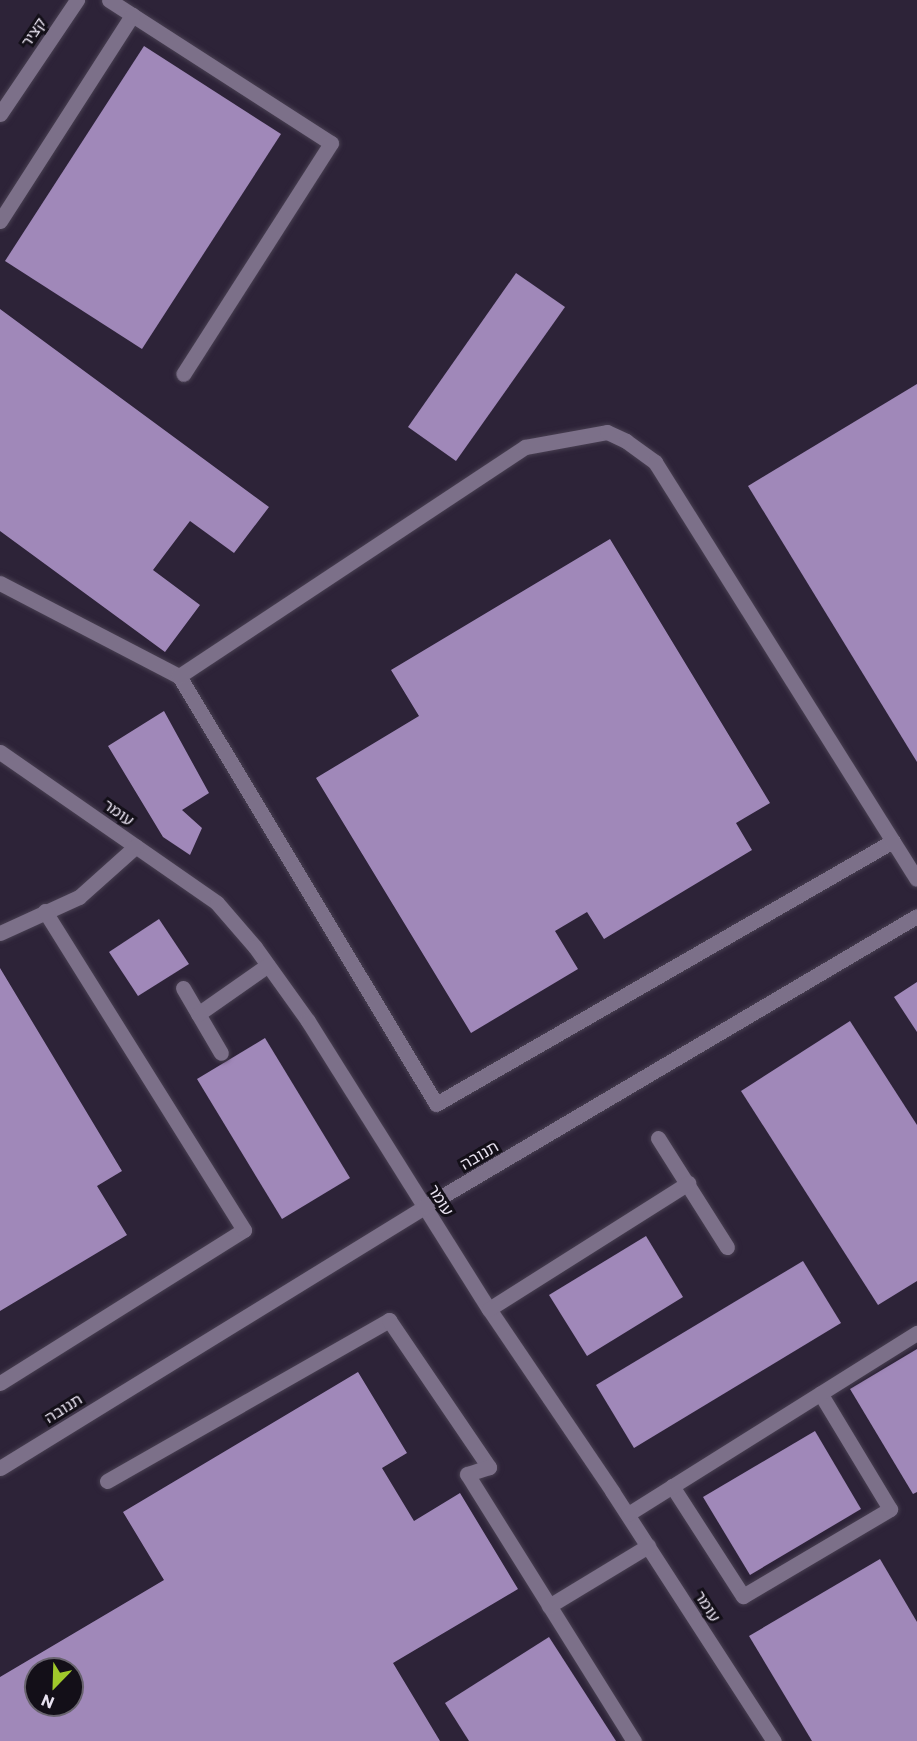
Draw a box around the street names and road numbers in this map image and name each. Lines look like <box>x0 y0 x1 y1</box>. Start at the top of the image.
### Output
street label: קציר <box>16 14 50 50</box>
street label: עומר <box>100 795 138 829</box>
street label: תנובה <box>456 1136 502 1174</box>
street label: עומר <box>424 1181 458 1219</box>
street label: תנובה <box>41 1389 85 1427</box>
street label: עומר <box>691 1587 725 1625</box>

